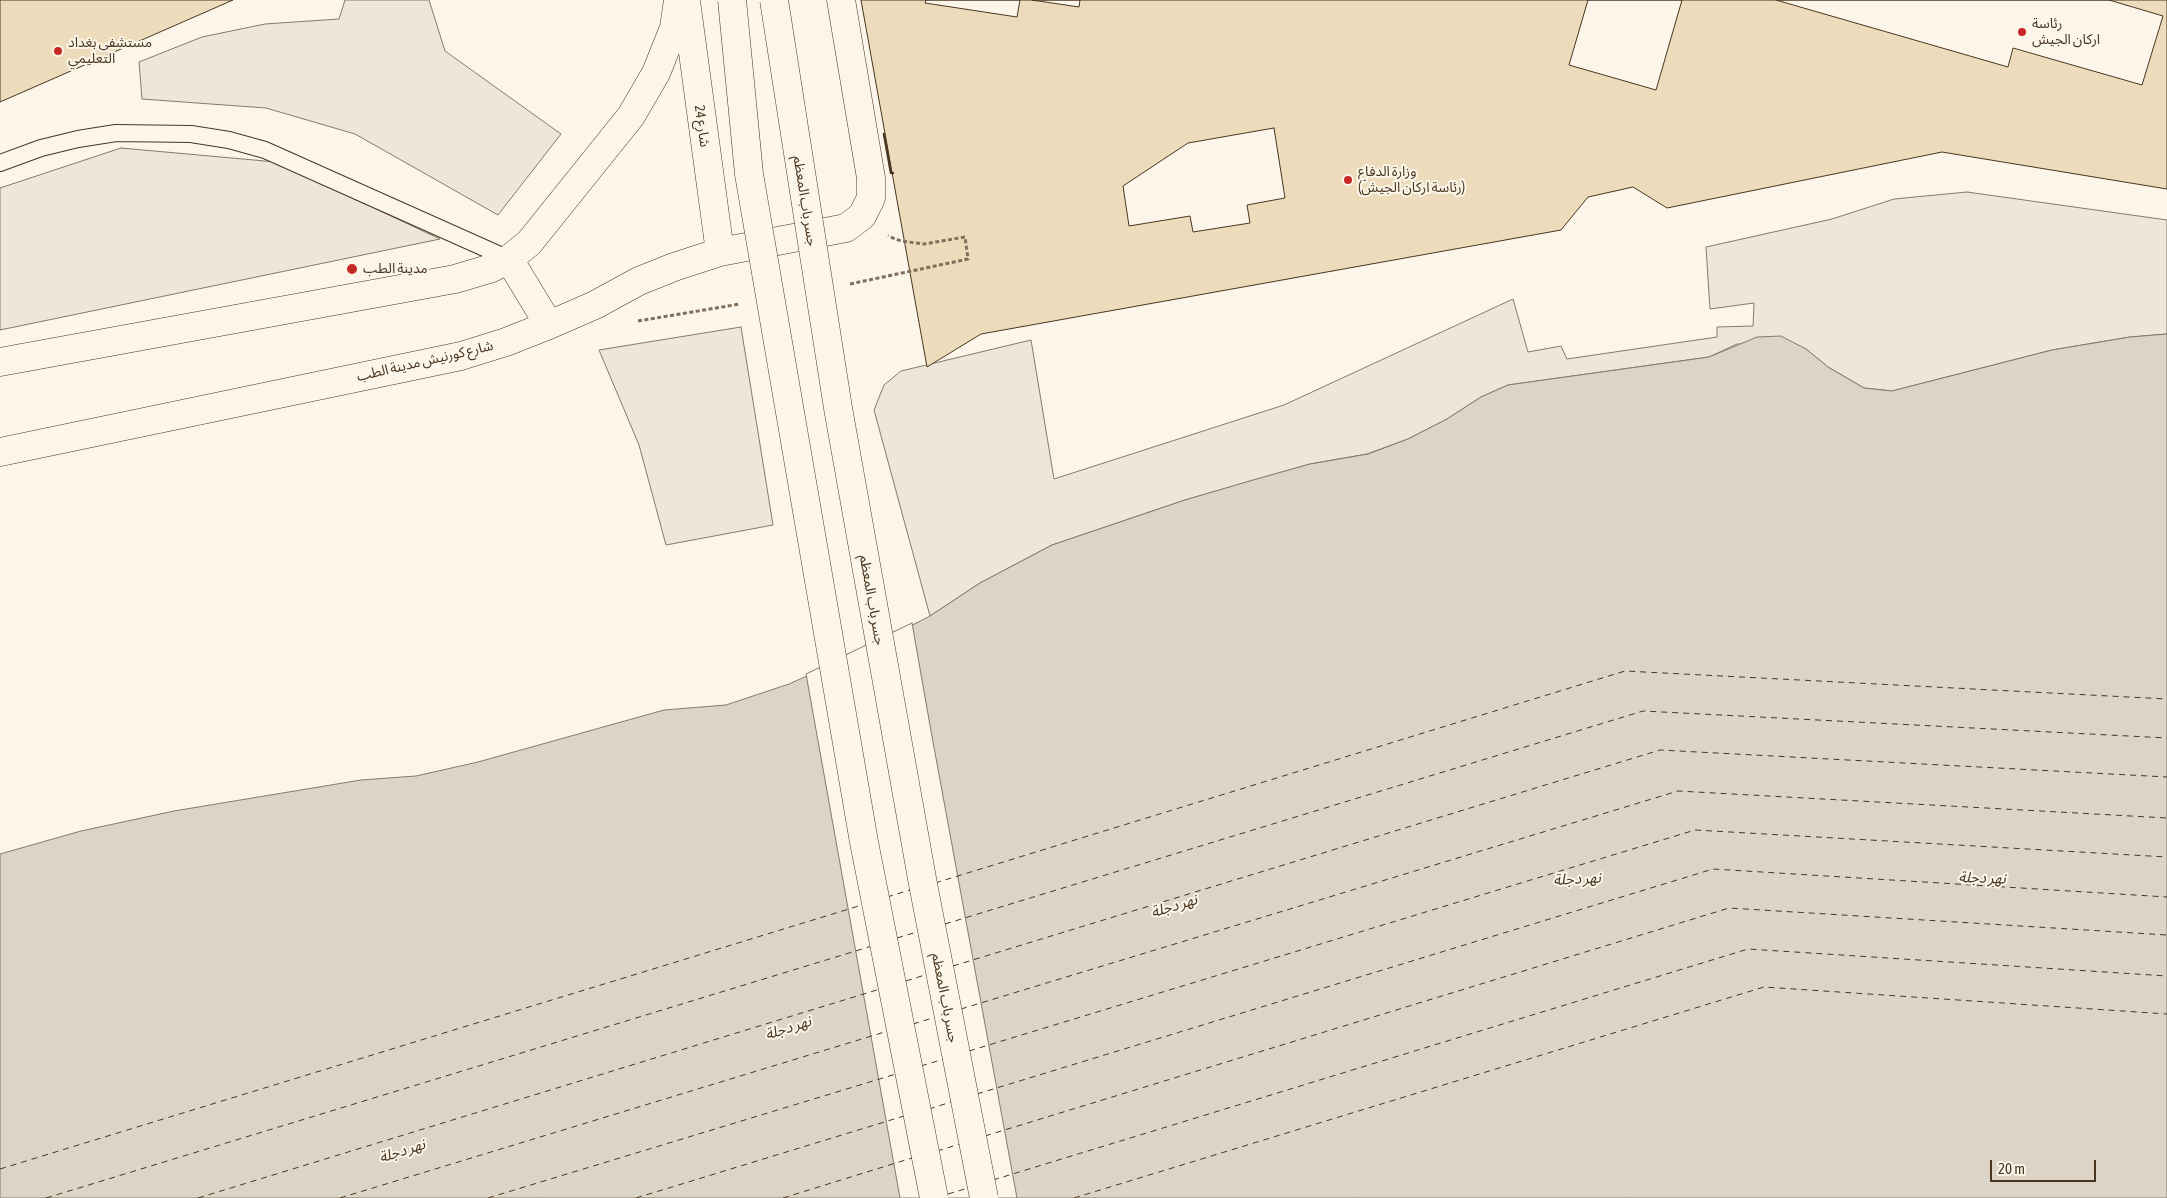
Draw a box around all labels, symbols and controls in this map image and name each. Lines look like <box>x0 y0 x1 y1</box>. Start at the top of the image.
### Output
place label: رئاسة اركان الجيش <box>2032 16 2100 48</box>
marker: رئاسة اركان الجيش <box>2016 26 2028 38</box>
place label: مستشفى بغداد التعليمي <box>68 35 152 68</box>
marker: مستشفى بغداد التعليمي <box>52 45 64 57</box>
street label: شارع 24 <box>691 104 713 148</box>
street label: جسر باب المعظم <box>790 155 820 247</box>
place label: وزارة الدفاع (رئاسة اركان الجيش) <box>1358 164 1465 196</box>
marker: وزارة الدفاع (رئاسة اركان الجيش) <box>1342 174 1354 186</box>
place label: مدينة الطب <box>363 261 428 277</box>
marker: مدينة الطب <box>345 262 359 276</box>
street label: شارع كورنيش مدينة الطب <box>355 337 495 385</box>
street label: جسر باب المعظم <box>856 554 888 646</box>
water label: نهر دجلة <box>1958 868 2006 888</box>
water label: نهر دجلة <box>1553 869 1601 889</box>
water label: نهر دجلة <box>1149 890 1199 922</box>
street label: جسر باب المعظم <box>928 952 962 1044</box>
water label: نهر دجلة <box>763 1012 813 1044</box>
water label: نهر دجلة <box>377 1135 427 1167</box>
scale bar <box>1992 1150 2098 1182</box>
text: 20 m <box>1998 1160 2025 1177</box>

